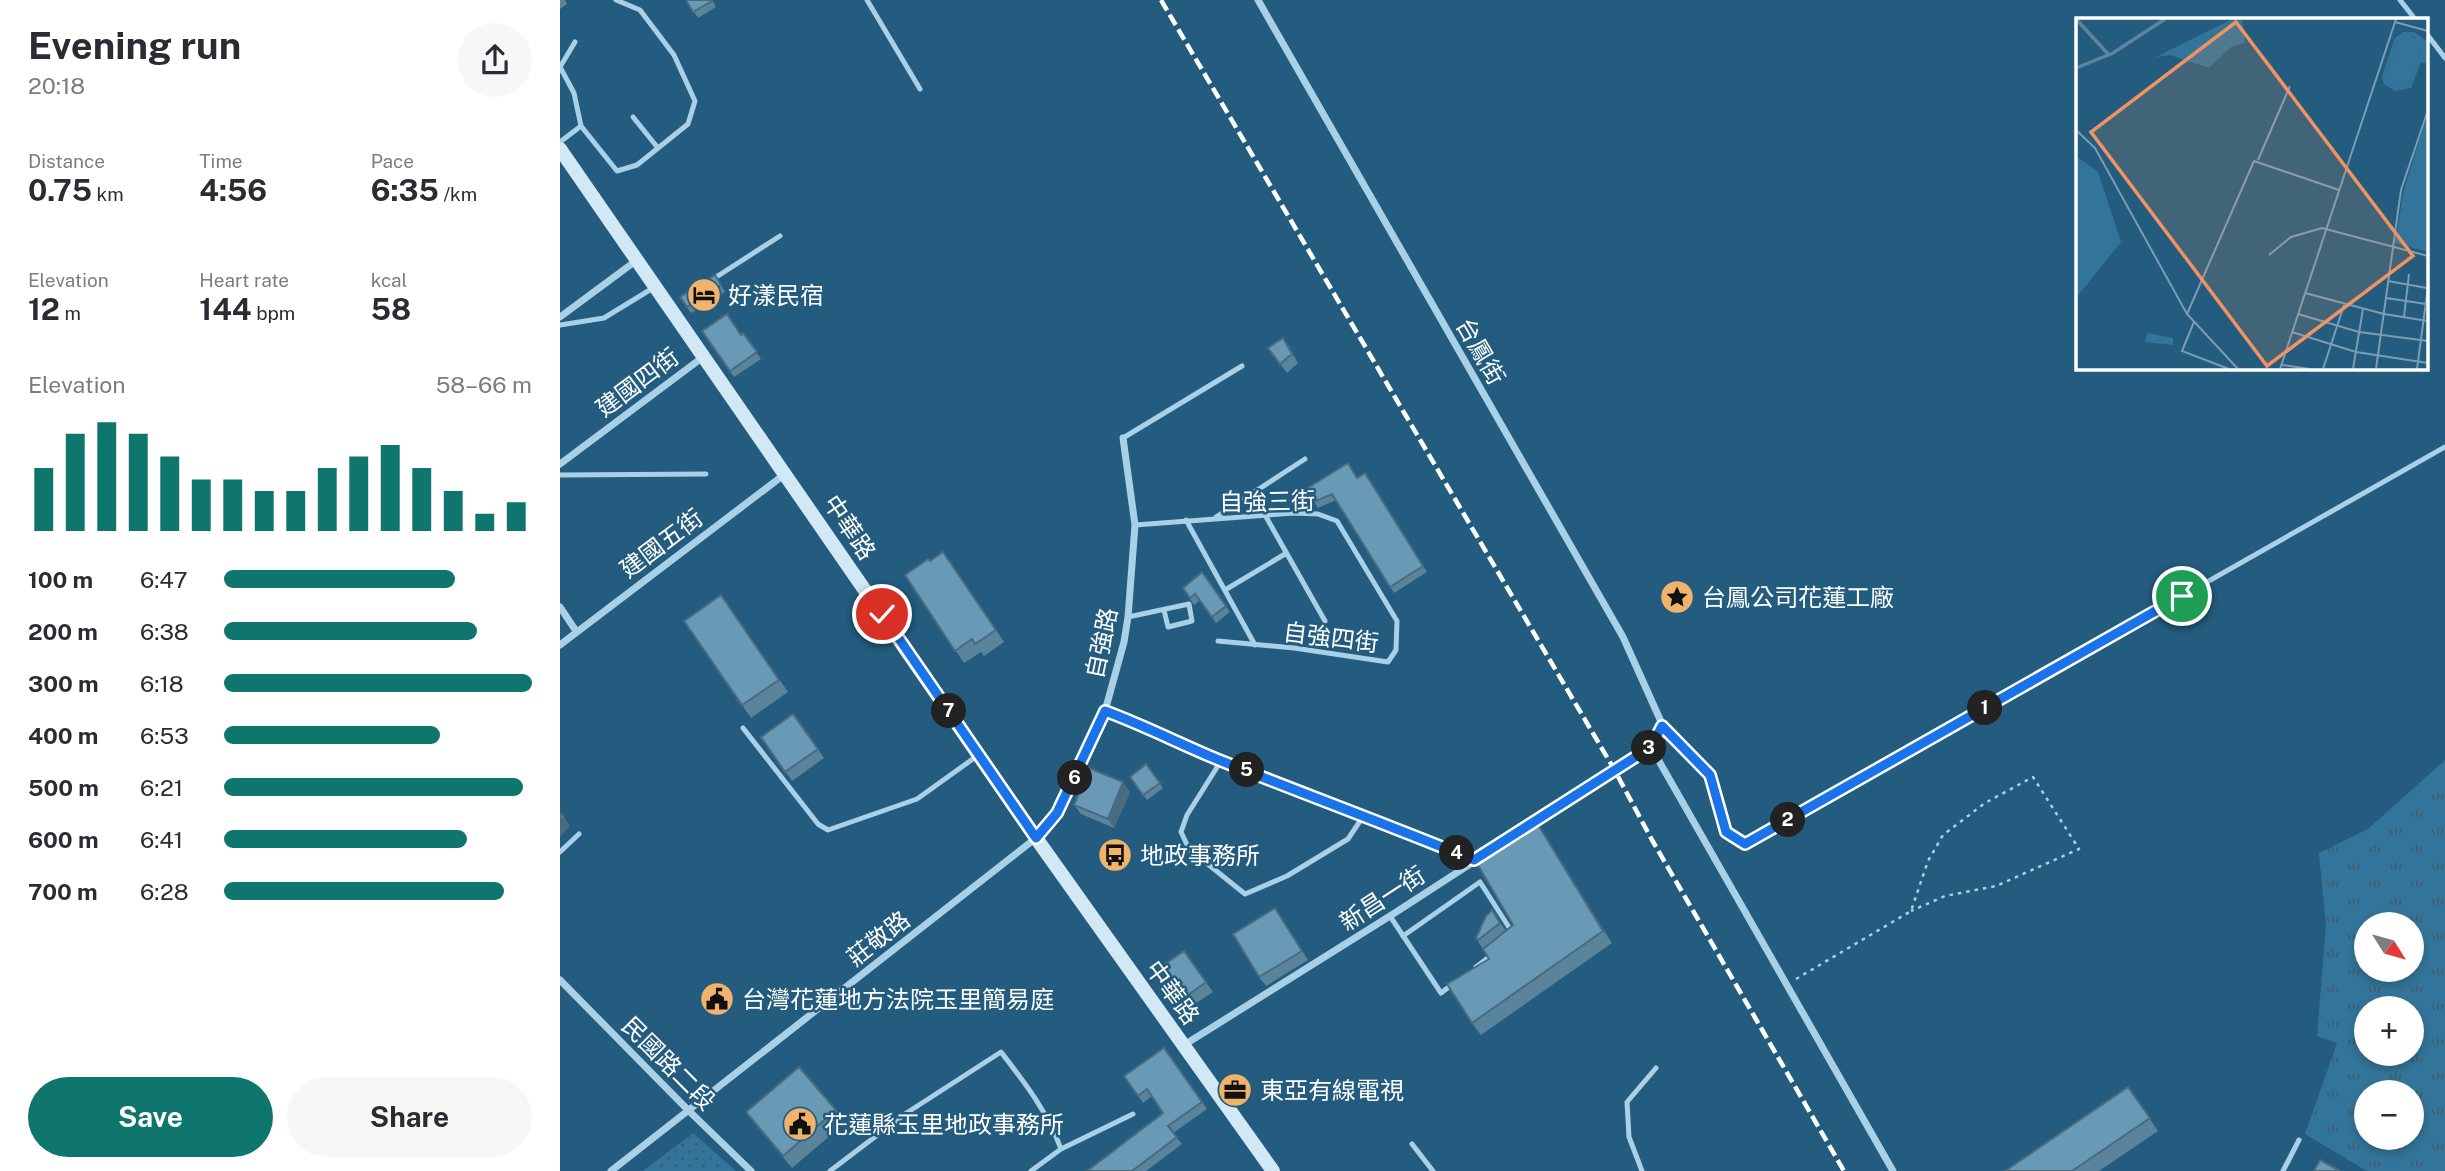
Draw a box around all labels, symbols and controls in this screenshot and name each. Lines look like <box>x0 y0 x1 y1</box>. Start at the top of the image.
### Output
inset map <box>2076 18 2428 369</box>
text: Evening run <box>28 23 241 68</box>
button: share <box>458 23 532 97</box>
text: 20:18 <box>28 72 85 99</box>
text: Distance <box>28 150 105 172</box>
text: Time <box>199 150 243 172</box>
text: Pace <box>371 150 414 172</box>
text: 0.75 <box>28 172 92 208</box>
text: 4:56 <box>199 172 267 208</box>
text: 6:35 <box>371 172 439 208</box>
text: km <box>92 183 124 205</box>
text: /km <box>439 183 477 205</box>
text: Elevation <box>28 269 109 291</box>
text: Heart rate <box>199 269 289 291</box>
text: kcal <box>371 269 407 291</box>
hotel icon: 好漾民宿 <box>685 276 723 314</box>
place label: 好漾民宿 <box>728 281 824 309</box>
text: 12 <box>28 291 60 327</box>
text: 144 <box>199 291 252 327</box>
text: 58 <box>371 291 411 327</box>
text: m <box>60 302 81 324</box>
text: bpm <box>252 302 295 324</box>
street label: 台鳳街 <box>1451 313 1511 389</box>
street label: 建國四街 <box>590 342 684 422</box>
text: Elevation <box>28 371 126 398</box>
text: 58–66 m <box>436 371 532 398</box>
street label: 自強三街 <box>1219 486 1315 516</box>
street label: 中華路 <box>818 489 882 565</box>
street label: 建國五街 <box>614 503 708 583</box>
text: 100 m <box>28 566 93 593</box>
text: 6:47 <box>140 566 188 593</box>
pin <box>2152 566 2212 626</box>
icon: arrive <box>2163 577 2201 615</box>
place icon: 台鳳公司花蓮工廠 <box>1658 578 1696 616</box>
place label: 台鳳公司花蓮工廠 <box>1702 583 1894 611</box>
pin <box>852 584 912 644</box>
icon: check <box>863 595 901 633</box>
street label: 自強路 <box>1080 605 1122 681</box>
street label: 自強四街 <box>1282 617 1380 657</box>
text: 200 m <box>28 618 98 645</box>
text: 6:38 <box>140 618 189 645</box>
text: 300 m <box>28 670 99 697</box>
text: 6:18 <box>140 670 184 697</box>
pin: 1 <box>1968 690 2002 726</box>
pin: 7 <box>932 694 966 728</box>
text: 1 <box>1980 696 1989 718</box>
text: 7 <box>943 699 954 721</box>
text: 400 m <box>28 722 98 749</box>
text: 6:53 <box>140 722 189 749</box>
pin: 3 <box>1632 730 1666 766</box>
text: 3 <box>1642 736 1655 758</box>
pin: 5 <box>1230 752 1264 788</box>
text: 5 <box>1240 758 1253 780</box>
pin: 6 <box>1058 760 1092 796</box>
text: 6 <box>1068 766 1081 788</box>
text: 500 m <box>28 774 99 801</box>
text: 6:21 <box>140 774 183 801</box>
pin: 2 <box>1770 802 1806 838</box>
text: 2 <box>1781 808 1794 830</box>
text: 600 m <box>28 826 98 853</box>
text: 6:41 <box>140 826 183 853</box>
bus stop icon: 地政事務所 <box>1096 836 1134 874</box>
pin: 4 <box>1440 836 1474 870</box>
place label: 地政事務所 <box>1140 841 1260 869</box>
text: 4 <box>1450 841 1463 863</box>
street label: 新昌一街 <box>1334 860 1430 936</box>
text: 700 m <box>28 878 98 905</box>
text: 6:28 <box>140 878 189 905</box>
street label: 莊敬路 <box>841 905 915 971</box>
north arrow <box>2354 912 2424 982</box>
map controls <box>2354 912 2424 1150</box>
street label: 中華路 <box>1141 955 1205 1029</box>
public building icon: 台灣花蓮地方法院玉里簡易庭 <box>698 980 736 1018</box>
place label: 台灣花蓮地方法院玉里簡易庭 <box>742 985 1054 1013</box>
button: + <box>2354 996 2424 1066</box>
street label: 民國路二段 <box>617 1011 721 1115</box>
office icon: 東亞有線電視 <box>1216 1071 1254 1109</box>
place label: 東亞有線電視 <box>1260 1076 1404 1104</box>
button: Save <box>28 1077 273 1157</box>
button: Share <box>287 1077 532 1157</box>
button: − <box>2354 1080 2424 1150</box>
public building icon: 花蓮縣玉里地政事務所 <box>781 1105 819 1143</box>
place label: 花蓮縣玉里地政事務所 <box>824 1110 1064 1138</box>

